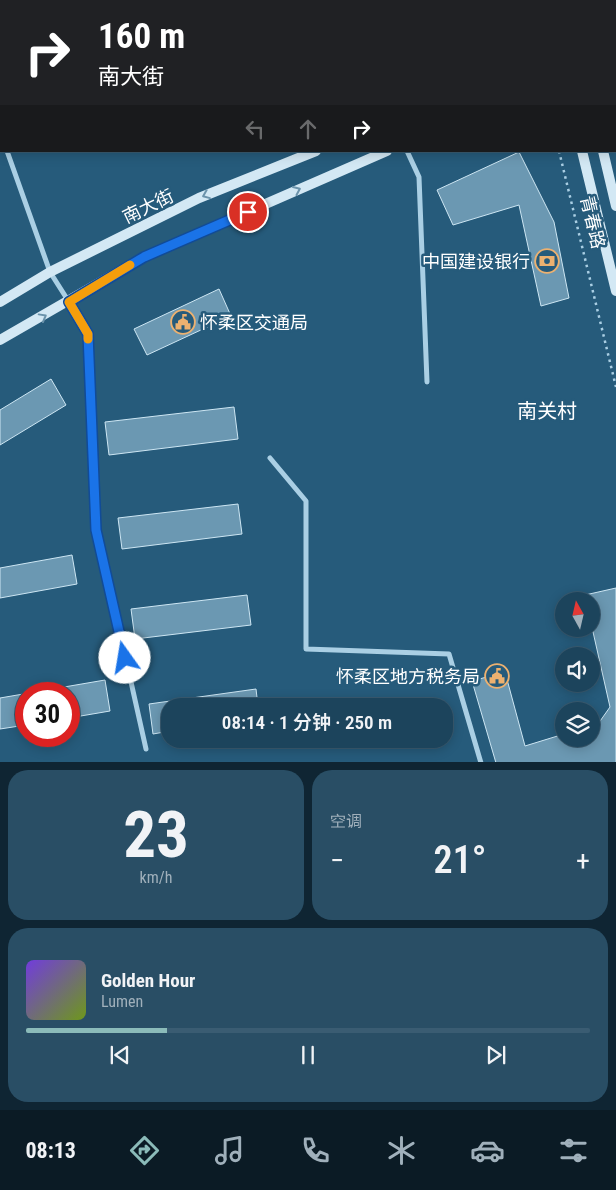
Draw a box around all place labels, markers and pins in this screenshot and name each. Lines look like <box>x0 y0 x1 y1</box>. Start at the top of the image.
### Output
pin <box>227 191 269 233</box>
bank icon: 中国建设银行 <box>534 248 560 274</box>
place label: 中国建设银行 <box>422 251 530 272</box>
public building icon: 怀柔区交通局 <box>170 309 196 335</box>
place label: 怀柔区交通局 <box>200 312 308 333</box>
public building icon: 怀柔区地方税务局 <box>484 663 510 689</box>
place label: 怀柔区地方税务局 <box>336 666 480 687</box>

